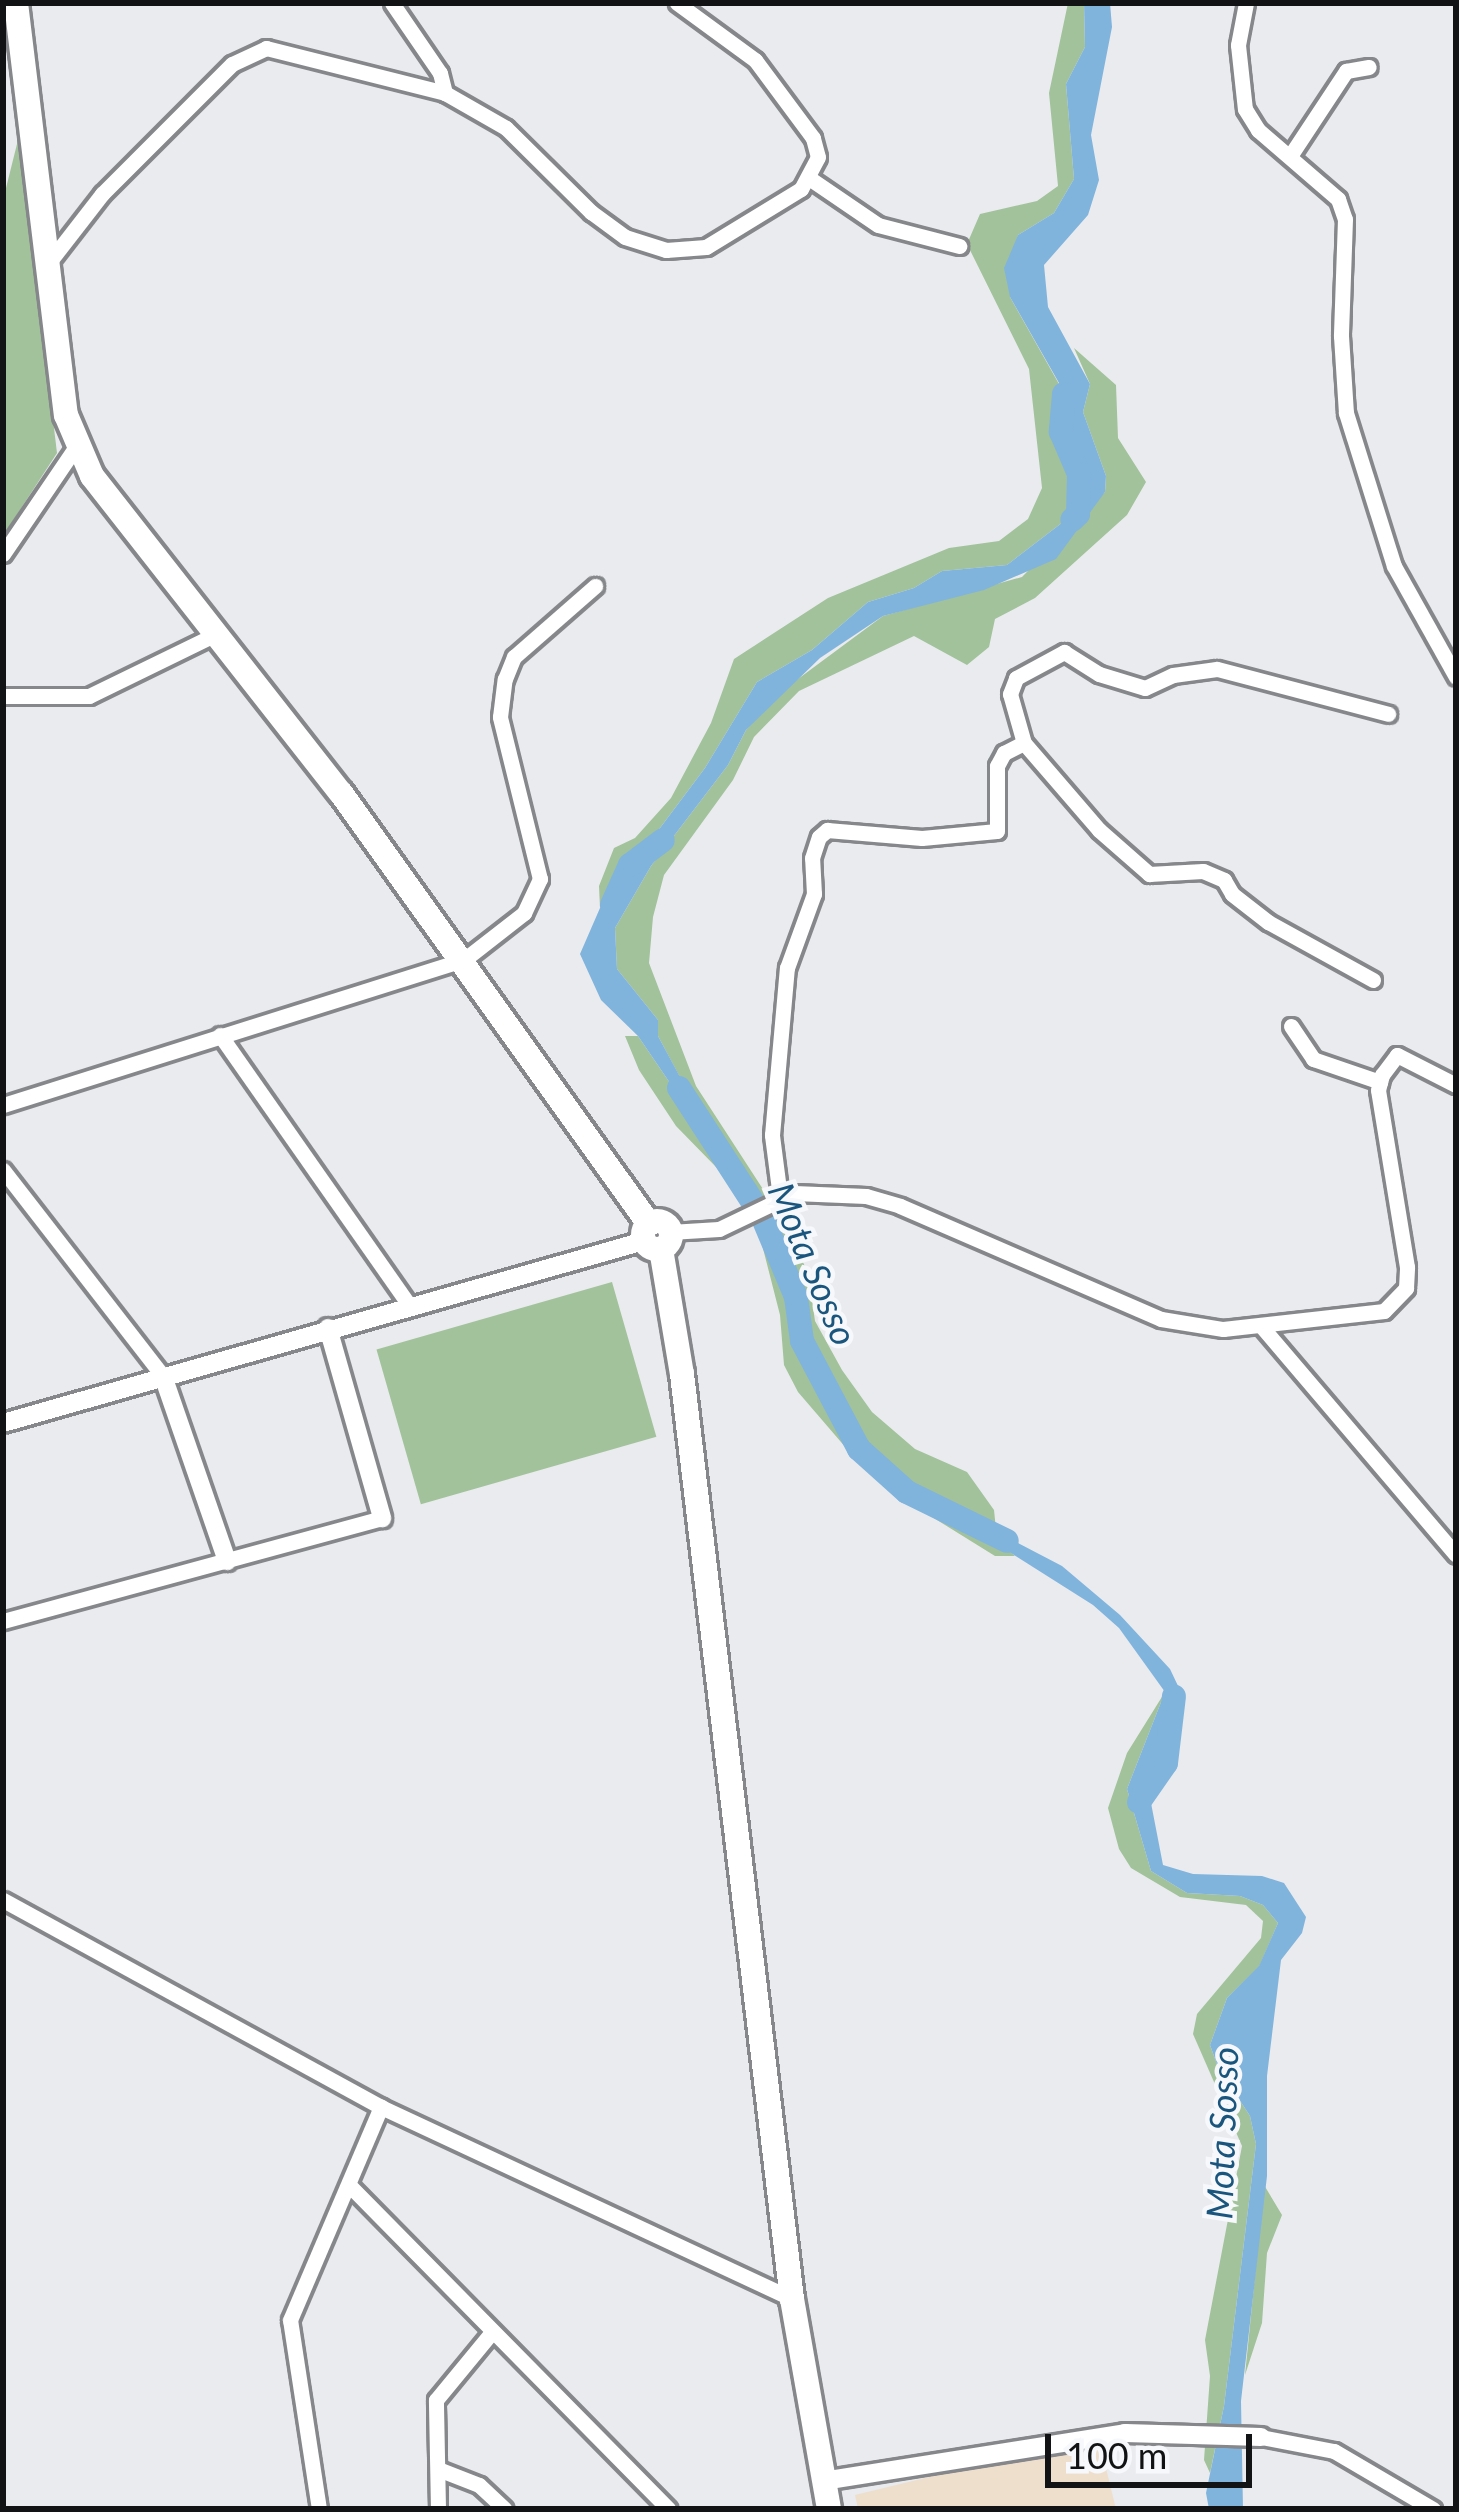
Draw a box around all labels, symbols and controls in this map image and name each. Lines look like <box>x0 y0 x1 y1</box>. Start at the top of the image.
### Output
water label: Mota Sosso <box>759 1176 867 1352</box>
water label: Mota Sosso <box>1197 2046 1247 2220</box>
scale bar <box>1051 2410 1258 2484</box>
text: 100 m <box>1066 2433 1167 2477</box>

